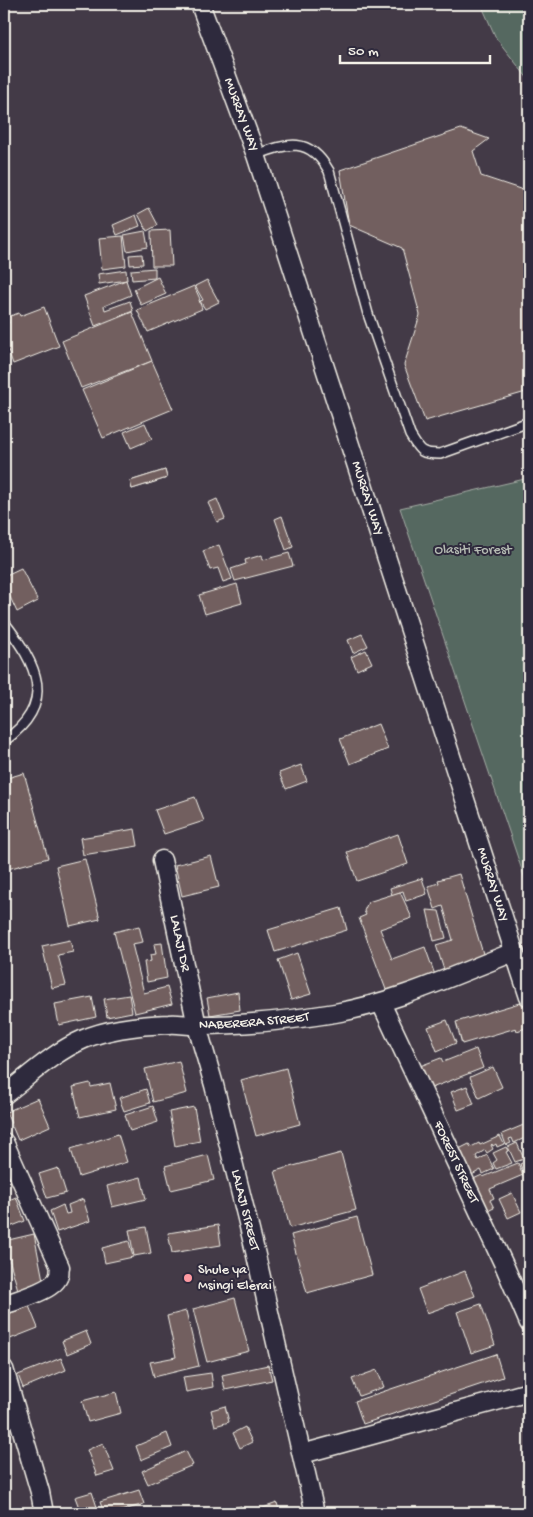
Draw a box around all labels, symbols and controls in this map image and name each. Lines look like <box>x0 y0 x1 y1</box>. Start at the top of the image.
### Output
scale bar <box>340 32 490 64</box>
text: 50 m <box>348 43 379 61</box>
street label: MURRAY WAY <box>220 75 262 154</box>
street label: MURRAY WAY <box>347 459 387 538</box>
park label: Olasiti Forest <box>434 542 513 559</box>
street label: MURRAY WAY <box>473 845 513 924</box>
street label: LALAJI DR <box>165 913 194 974</box>
street label: NABERERA STREET <box>199 1008 311 1034</box>
street label: FOREST STREET <box>429 1118 483 1207</box>
street label: LALAJI STREET <box>227 1168 263 1253</box>
place label: Shule ya Msingi Elerai <box>198 1262 272 1295</box>
marker: Shule ya Msingi Elerai <box>182 1272 194 1284</box>

